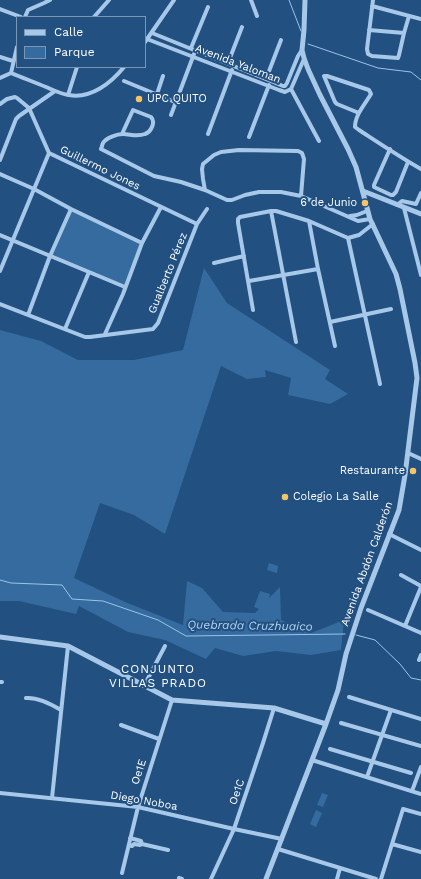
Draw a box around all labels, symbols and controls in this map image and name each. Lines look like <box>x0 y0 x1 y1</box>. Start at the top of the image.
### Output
legend <box>16 16 146 68</box>
text: Calle <box>54 25 83 39</box>
street label: Avenida Yaloman <box>193 42 283 86</box>
text: Parque <box>54 45 95 59</box>
place label: UPC QUITO <box>147 92 207 106</box>
marker: UPC QUITO <box>134 94 144 104</box>
street label: Guillermo Jones <box>58 143 142 193</box>
place label: 6 de Junio <box>300 196 357 210</box>
marker: 6 de Junio <box>360 198 370 208</box>
street label: Gualberto Pérez <box>146 231 190 315</box>
place label: Restaurante <box>340 464 405 478</box>
marker: Restaurante <box>408 466 418 476</box>
place label: Colegio La Salle <box>293 490 379 504</box>
marker: Colegio La Salle <box>280 492 290 502</box>
street label: Avenida Abdón Calderón <box>338 500 396 628</box>
water label: Quebrada Cruzhuaico <box>187 618 313 634</box>
district label: CONJUNTO VILLAS PRADO <box>109 662 207 690</box>
street label: Oe1E <box>129 758 149 786</box>
street label: Oe1C <box>226 777 248 807</box>
street label: Diego Noboa <box>110 789 178 813</box>

